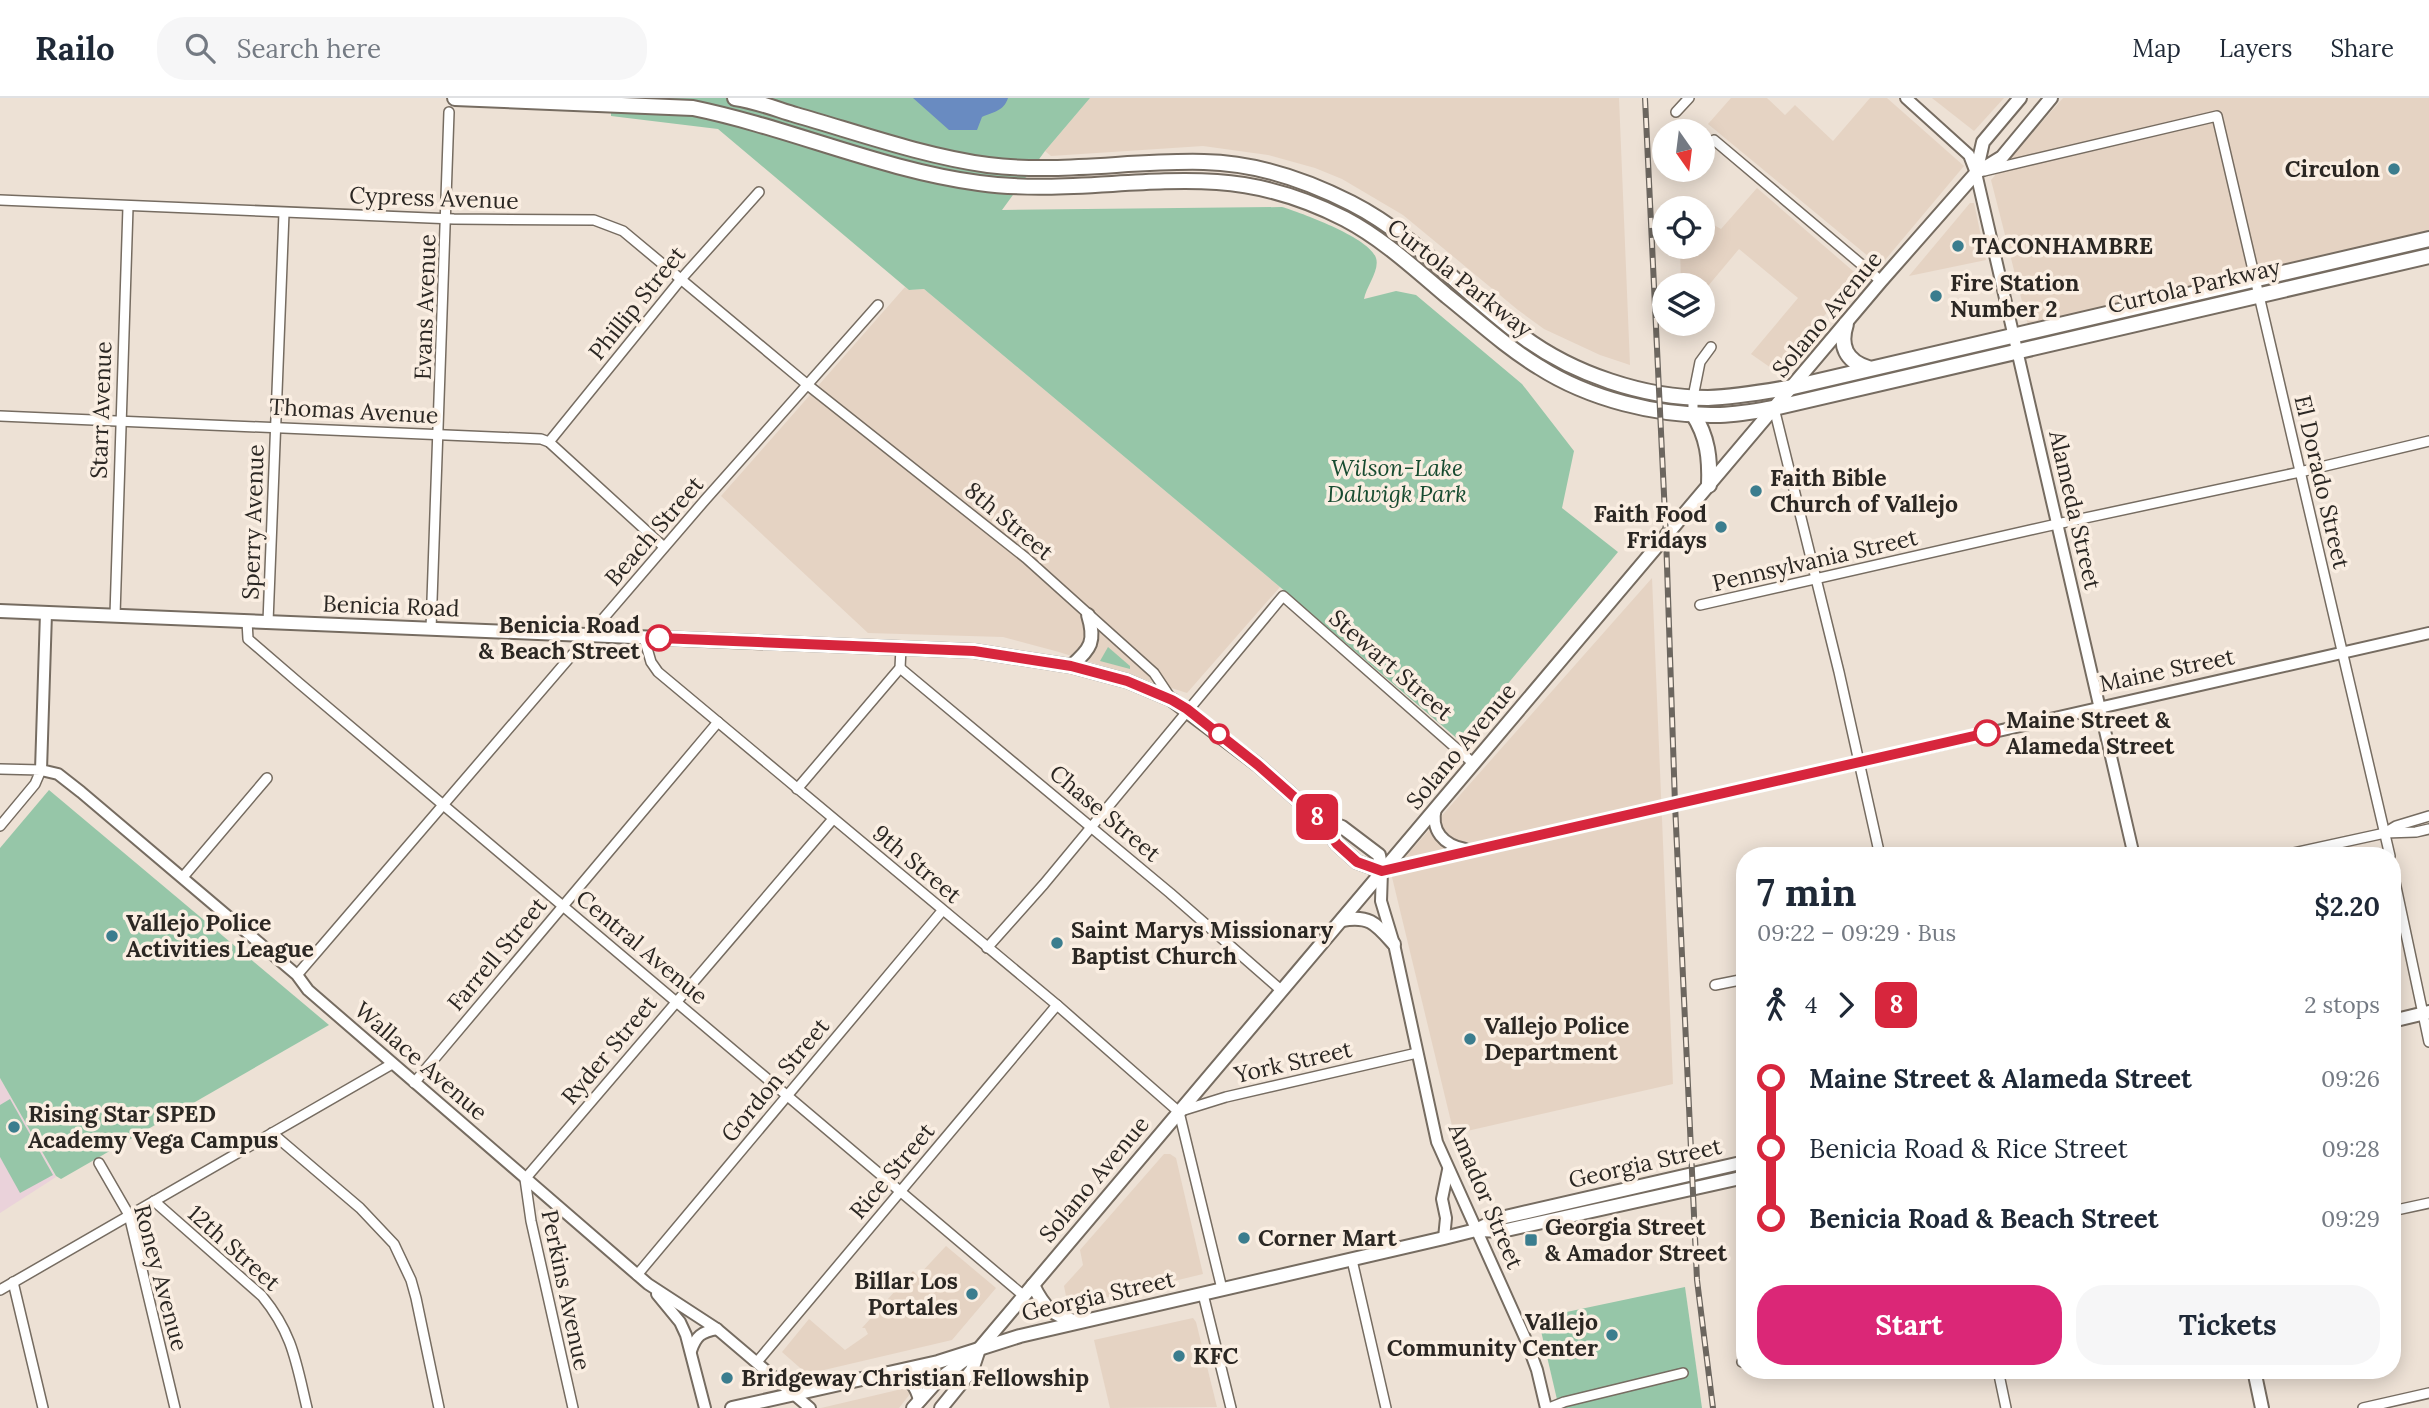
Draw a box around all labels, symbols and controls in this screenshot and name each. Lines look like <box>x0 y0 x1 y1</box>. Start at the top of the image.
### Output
search box <box>157 17 647 80</box>
text: Railo <box>35 27 115 69</box>
icon: search <box>181 29 219 67</box>
text: Search here <box>237 32 381 65</box>
text: Map <box>2132 33 2181 64</box>
text: Layers <box>2219 33 2292 64</box>
text: Share <box>2330 33 2394 64</box>
north arrow <box>1652 119 1715 182</box>
map controls <box>1652 119 1715 336</box>
place label: Circulon <box>2285 154 2380 183</box>
marker: Circulon <box>2386 161 2402 177</box>
street label: Cypress Avenue <box>349 180 519 215</box>
button: locate <box>1652 196 1715 259</box>
street label: Curtola Parkway <box>1382 212 1539 344</box>
place label: TACONHAMBRE <box>1972 231 2153 260</box>
street label: Evans Avenue <box>407 233 442 380</box>
marker: TACONHAMBRE <box>1950 238 1966 254</box>
street label: Phillip Street <box>582 240 691 365</box>
street label: Solano Avenue <box>1765 245 1888 383</box>
street label: Curtola Parkway <box>2105 251 2284 319</box>
place label: Fire Station Number 2 <box>1950 268 2080 323</box>
button: layers <box>1652 273 1715 336</box>
marker: Fire Station Number 2 <box>1928 288 1944 304</box>
street label: Starr Avenue <box>84 341 117 479</box>
street label: Thomas Avenue <box>269 392 439 429</box>
street label: El Dorado Street <box>2288 392 2357 572</box>
street label: Alameda Street <box>2043 427 2108 592</box>
street label: Sperry Avenue <box>235 444 270 600</box>
park label: Wilson-Lake Dalwigk Park <box>1327 453 1467 508</box>
place label: Faith Bible Church of Vallejo <box>1770 463 1958 518</box>
street label: Beach Street <box>598 470 709 591</box>
street label: 8th Street <box>959 475 1060 566</box>
marker: Faith Bible Church of Vallejo <box>1748 483 1764 499</box>
place label: Faith Food Fridays <box>1594 499 1707 554</box>
marker: Faith Food Fridays <box>1713 519 1729 535</box>
street label: Pennsylvania Street <box>1709 522 1920 597</box>
street label: Benicia Road <box>322 589 460 622</box>
street label: Stewart Street <box>1323 603 1459 726</box>
place label: Benicia Road & Beach Street <box>478 610 640 665</box>
marker: Benicia Road & Beach Street <box>646 625 672 651</box>
street label: Maine Street <box>2097 641 2237 698</box>
street label: Solano Avenue <box>1399 677 1522 815</box>
place label: Maine Street & Alameda Street <box>2006 705 2175 760</box>
marker: Maine Street & Alameda Street <box>1974 720 2000 746</box>
unlabelled marker <box>1209 724 1229 744</box>
street label: Chase Street <box>1044 758 1167 868</box>
line badge: 8 <box>1294 794 1340 840</box>
text: 8 <box>1310 801 1324 832</box>
street label: 9th Street <box>867 818 968 909</box>
text: 7 min <box>1757 868 1856 916</box>
street label: Central Avenue <box>570 883 714 1010</box>
text: $2.20 <box>2314 890 2380 923</box>
street label: Farrell Street <box>441 891 553 1016</box>
place label: Vallejo Police Activities League <box>126 908 314 963</box>
place label: Saint Marys Missionary Baptist Church <box>1071 915 1333 970</box>
text: 09:22 – 09:29 · Bus <box>1757 918 1956 947</box>
marker: Vallejo Police Activities League <box>104 928 120 944</box>
marker: Saint Marys Missionary Baptist Church <box>1049 935 1065 951</box>
icon: walk <box>1757 986 1795 1024</box>
icon: forward <box>1827 986 1865 1024</box>
street label: Ryder Street <box>555 989 663 1110</box>
text: 8 <box>1889 989 1903 1020</box>
text: 4 <box>1805 990 1817 1019</box>
text: 2 stops <box>2304 990 2380 1019</box>
street label: Wallace Avenue <box>349 995 494 1126</box>
place label: Vallejo Police Department <box>1484 1011 1629 1066</box>
street label: Gordon Street <box>714 1012 835 1148</box>
marker: Vallejo Police Department <box>1462 1031 1478 1047</box>
street label: York Street <box>1230 1034 1355 1089</box>
text: Maine Street & Alameda Street <box>1809 1062 2192 1095</box>
text: 09:26 <box>2321 1064 2380 1093</box>
place label: Rising Star SPED Academy Vega Campus <box>28 1099 278 1154</box>
street label: Solano Avenue <box>1032 1110 1155 1248</box>
street label: Rice Street <box>843 1117 940 1225</box>
street label: Amador Street <box>1442 1118 1530 1273</box>
marker: Rising Star SPED Academy Vega Campus <box>6 1119 22 1135</box>
street label: Georgia Street <box>1566 1131 1724 1194</box>
text: Benicia Road & Rice Street <box>1809 1132 2128 1165</box>
text: 09:28 <box>2321 1134 2380 1163</box>
street label: 12th Street <box>182 1198 287 1297</box>
street label: Roney Avenue <box>128 1202 195 1354</box>
text: Benicia Road & Beach Street <box>1809 1202 2158 1235</box>
text: 09:29 <box>2321 1204 2380 1233</box>
street label: Perkins Avenue <box>535 1207 598 1373</box>
place label: Georgia Street & Amador Street <box>1545 1212 1727 1267</box>
place label: Corner Mart <box>1258 1223 1397 1252</box>
marker: Corner Mart <box>1236 1230 1252 1246</box>
marker: Georgia Street & Amador Street <box>1523 1232 1539 1248</box>
street label: Georgia Street <box>1019 1264 1177 1327</box>
place label: Billar Los Portales <box>854 1266 958 1321</box>
button: Start <box>1757 1285 2062 1365</box>
button: Tickets <box>2076 1285 2380 1365</box>
marker: Billar Los Portales <box>964 1286 980 1302</box>
place label: Vallejo Community Center <box>1387 1307 1598 1362</box>
marker: Vallejo Community Center <box>1604 1327 1620 1343</box>
place label: KFC <box>1193 1341 1239 1370</box>
marker: KFC <box>1171 1348 1187 1364</box>
place label: Bridgeway Christian Fellowship <box>741 1363 1089 1392</box>
marker: Bridgeway Christian Fellowship <box>719 1370 735 1386</box>

